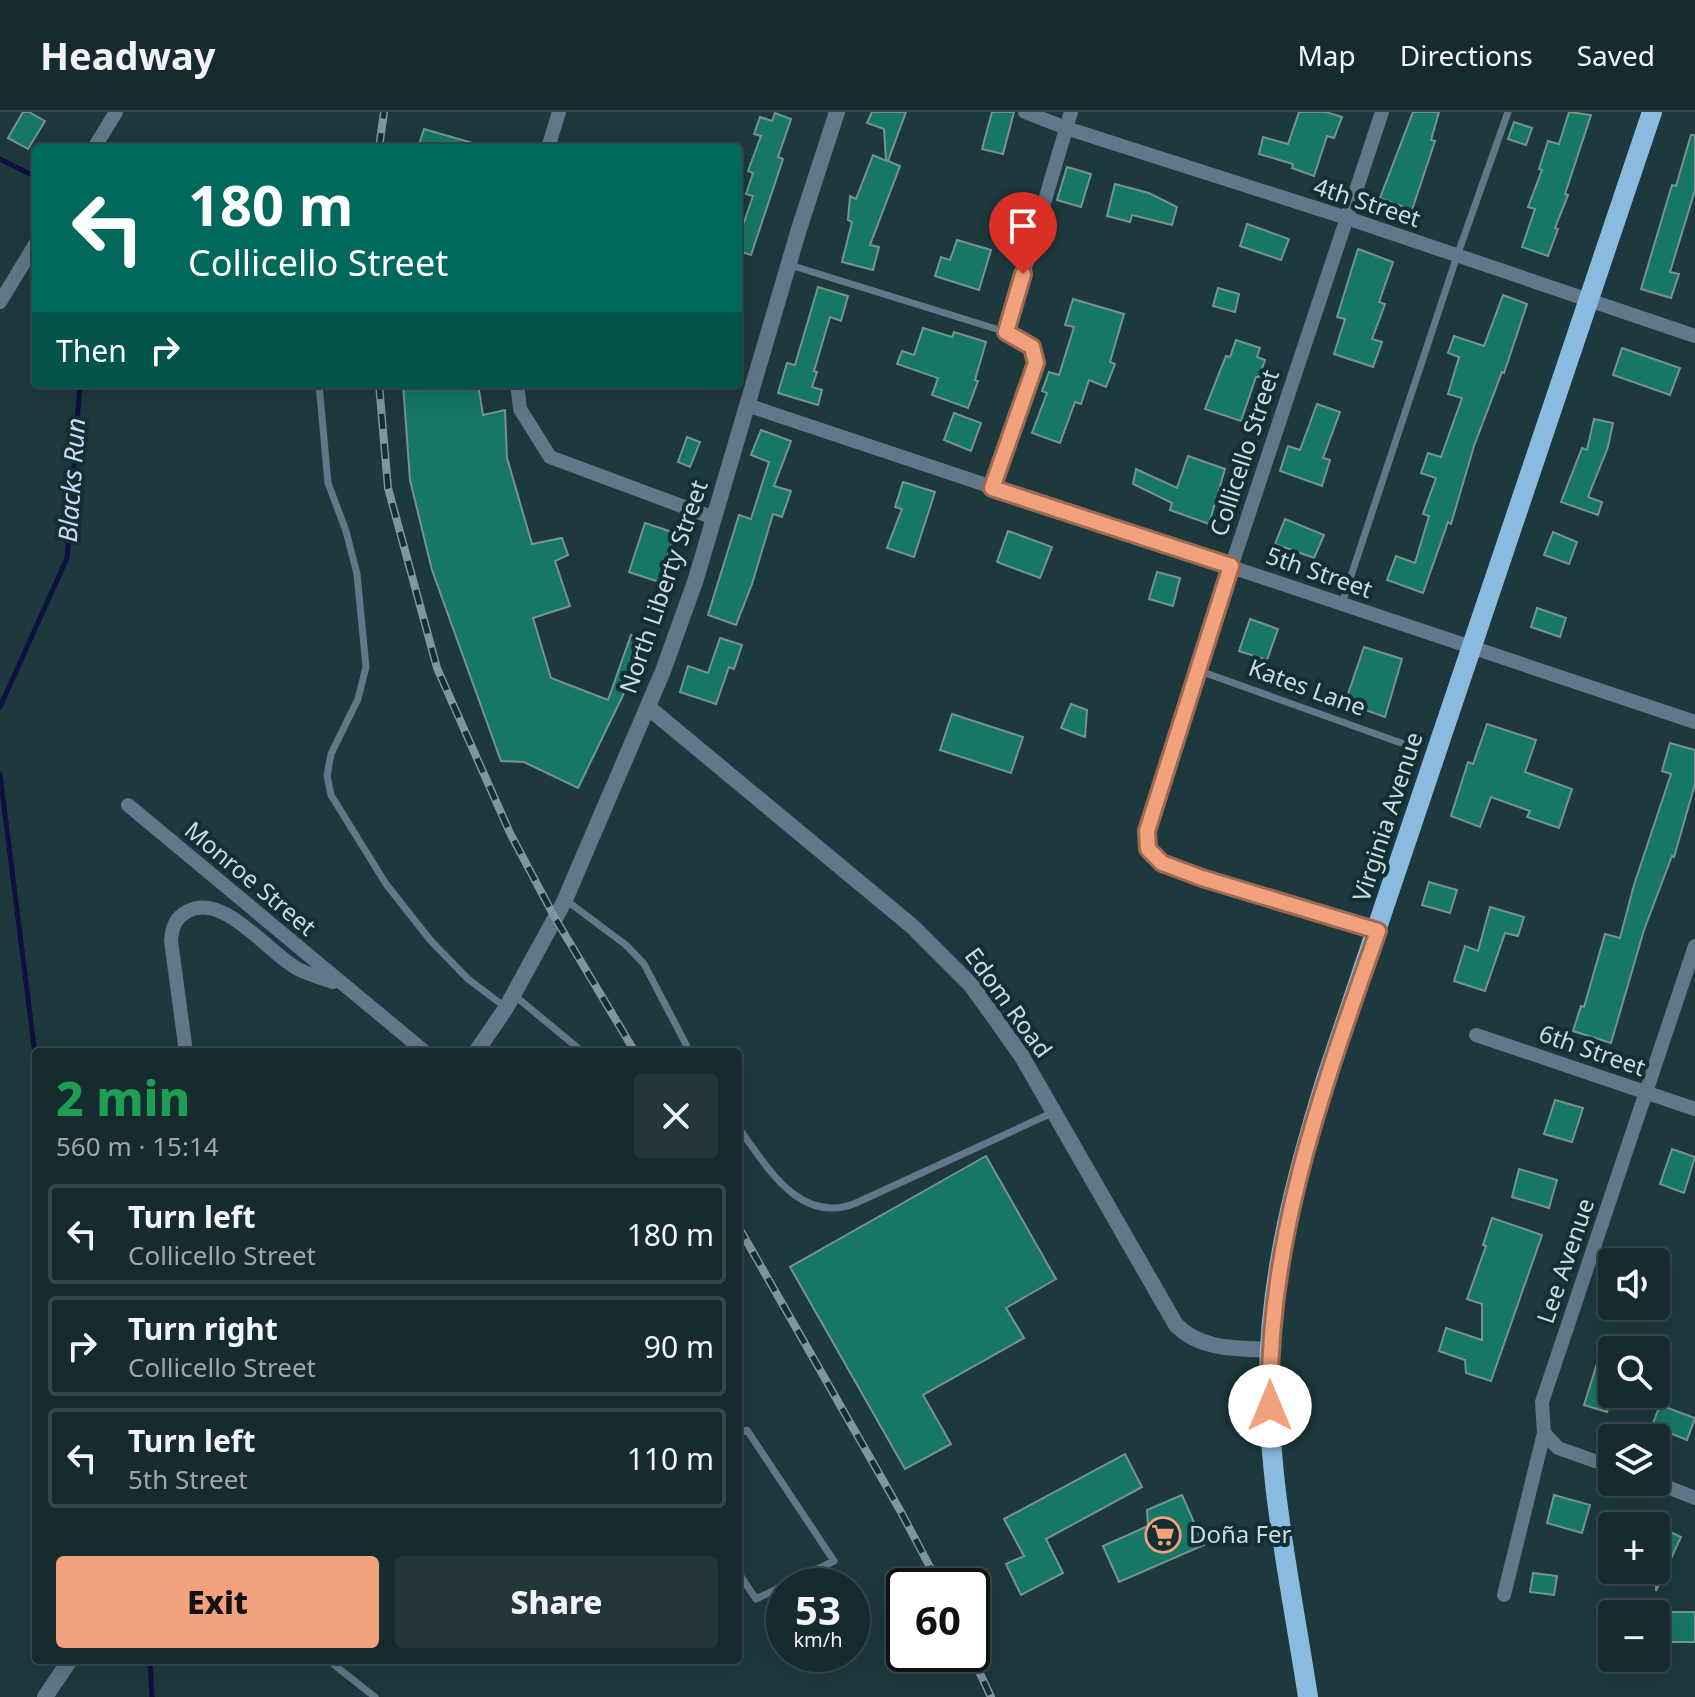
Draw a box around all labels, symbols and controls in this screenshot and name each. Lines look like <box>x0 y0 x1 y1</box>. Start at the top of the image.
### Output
text: Headway <box>40 29 216 81</box>
text: Map <box>1297 36 1356 74</box>
text: Directions <box>1400 36 1533 74</box>
text: Saved <box>1577 36 1655 74</box>
text: 180 m <box>188 166 353 242</box>
street label: 4th Street <box>1310 169 1425 234</box>
icon: left <box>56 176 160 280</box>
pin <box>989 192 1057 274</box>
icon: arrive <box>1001 204 1045 248</box>
text: Collicello Street <box>188 238 448 287</box>
icon: right <box>143 328 187 372</box>
text: Then <box>56 330 127 371</box>
street label: Collicello Street <box>1201 365 1286 540</box>
water label: Blacks Run <box>49 416 93 543</box>
street label: North Liberty Street <box>611 475 715 698</box>
street label: 5th Street <box>1262 538 1377 605</box>
street label: Kates Lane <box>1244 650 1371 723</box>
street label: Virginia Avenue <box>1344 728 1429 905</box>
street label: Monroe Street <box>178 813 324 943</box>
street label: Edom Road <box>958 940 1060 1064</box>
street label: 6th Street <box>1535 1016 1650 1083</box>
text: 2 min <box>56 1065 190 1130</box>
button: close <box>634 1074 718 1158</box>
text: 560 m · 15:14 <box>56 1128 219 1164</box>
street label: Lee Avenue <box>1528 1194 1601 1327</box>
text: Turn left <box>128 1196 256 1237</box>
icon: left <box>60 1212 104 1256</box>
text: 180 m <box>627 1214 714 1255</box>
text: Collicello Street <box>128 1237 316 1273</box>
map controls <box>1598 1248 1670 1672</box>
button: sound <box>1598 1248 1670 1320</box>
text: Turn right <box>128 1308 278 1349</box>
icon: right <box>60 1324 104 1368</box>
text: 90 m <box>644 1326 714 1367</box>
button: search <box>1598 1336 1670 1408</box>
text: Collicello Street <box>128 1349 316 1385</box>
position arrow <box>1228 1364 1312 1448</box>
text: Turn left <box>128 1420 256 1461</box>
button: layers <box>1598 1424 1670 1496</box>
icon: left <box>60 1436 104 1480</box>
text: 110 m <box>627 1438 714 1479</box>
text: 5th Street <box>128 1461 248 1497</box>
button: + <box>1598 1512 1670 1584</box>
supermarket icon: Doña Fer <box>1144 1516 1182 1554</box>
place label: Doña Fer <box>1189 1517 1292 1550</box>
button: Exit <box>56 1556 379 1648</box>
button: Share <box>395 1556 718 1648</box>
speed limit sign: 60 <box>886 1568 990 1672</box>
text: 53 <box>795 1582 841 1637</box>
button: − <box>1598 1600 1670 1672</box>
text: km/h <box>793 1626 843 1653</box>

